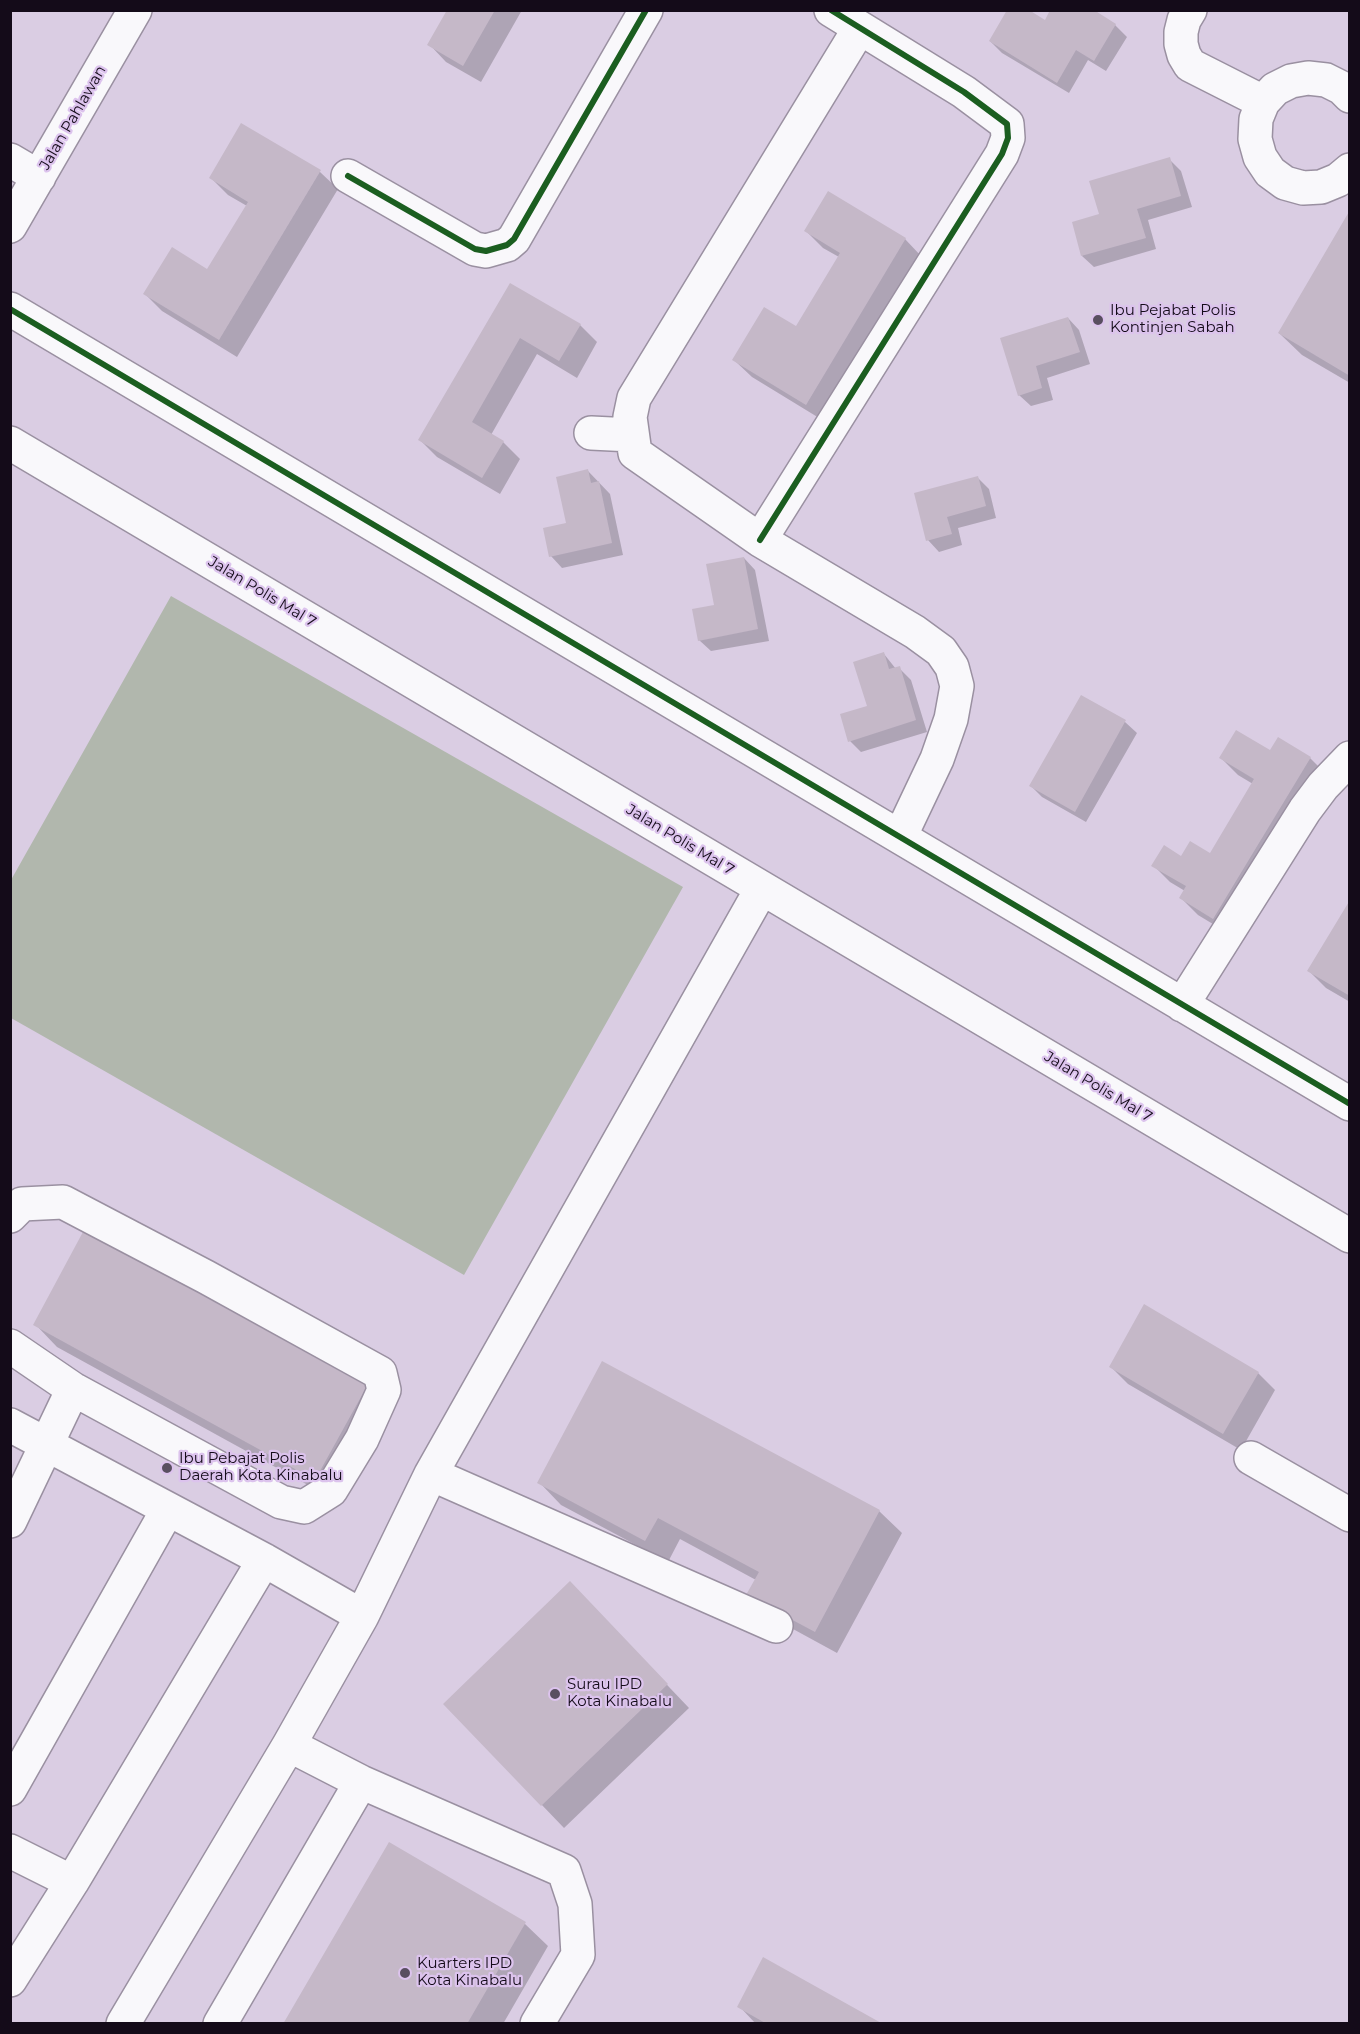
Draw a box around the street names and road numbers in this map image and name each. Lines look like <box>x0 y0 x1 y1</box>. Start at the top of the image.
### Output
street label: Jalan Pahlawan <box>36 63 110 173</box>
street label: Jalan Polis Mal 7 <box>205 553 319 631</box>
street label: Jalan Polis Mal 7 <box>623 801 737 879</box>
street label: Jalan Polis Mal 7 <box>1041 1048 1155 1126</box>

